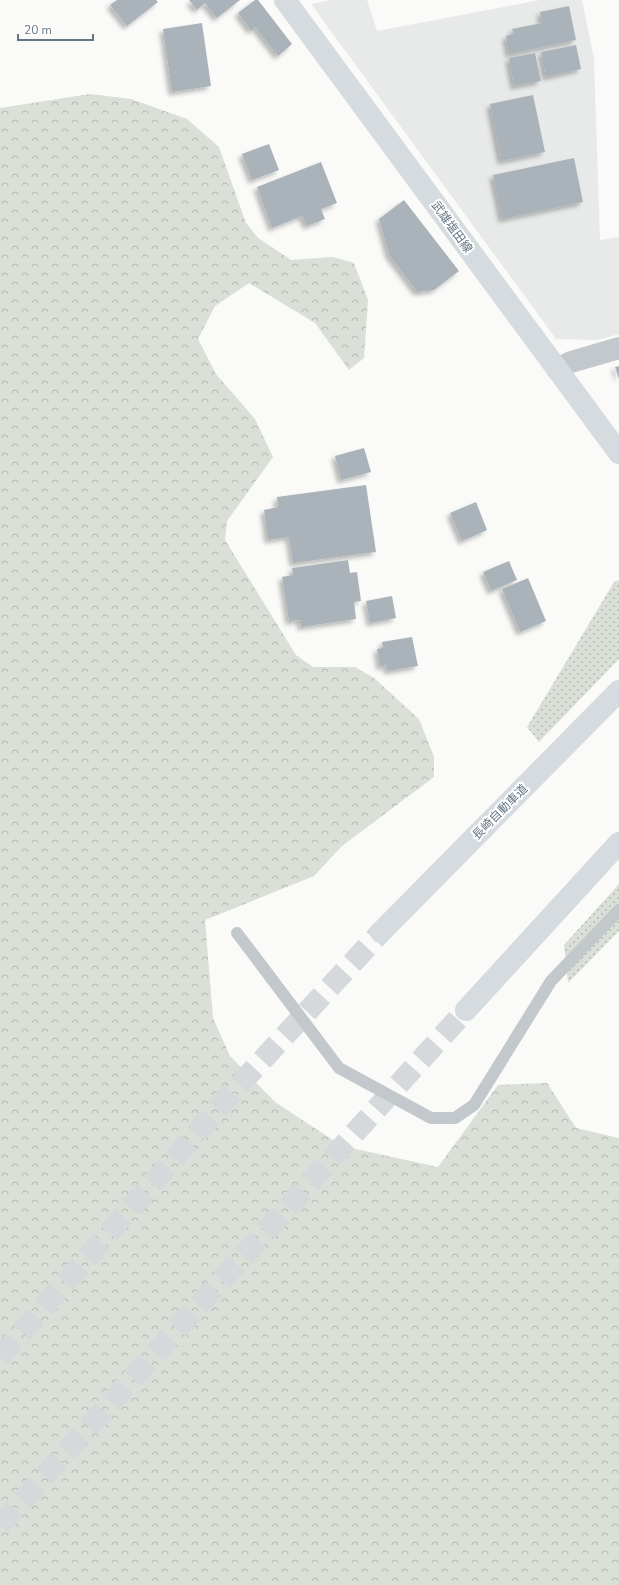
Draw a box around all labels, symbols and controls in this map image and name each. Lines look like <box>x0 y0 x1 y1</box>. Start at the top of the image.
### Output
scale bar <box>18 16 93 42</box>
text: 20 m <box>24 22 52 38</box>
street label: 武雄塩田線 <box>428 198 476 256</box>
street label: 長崎自動車道 <box>469 781 531 843</box>

